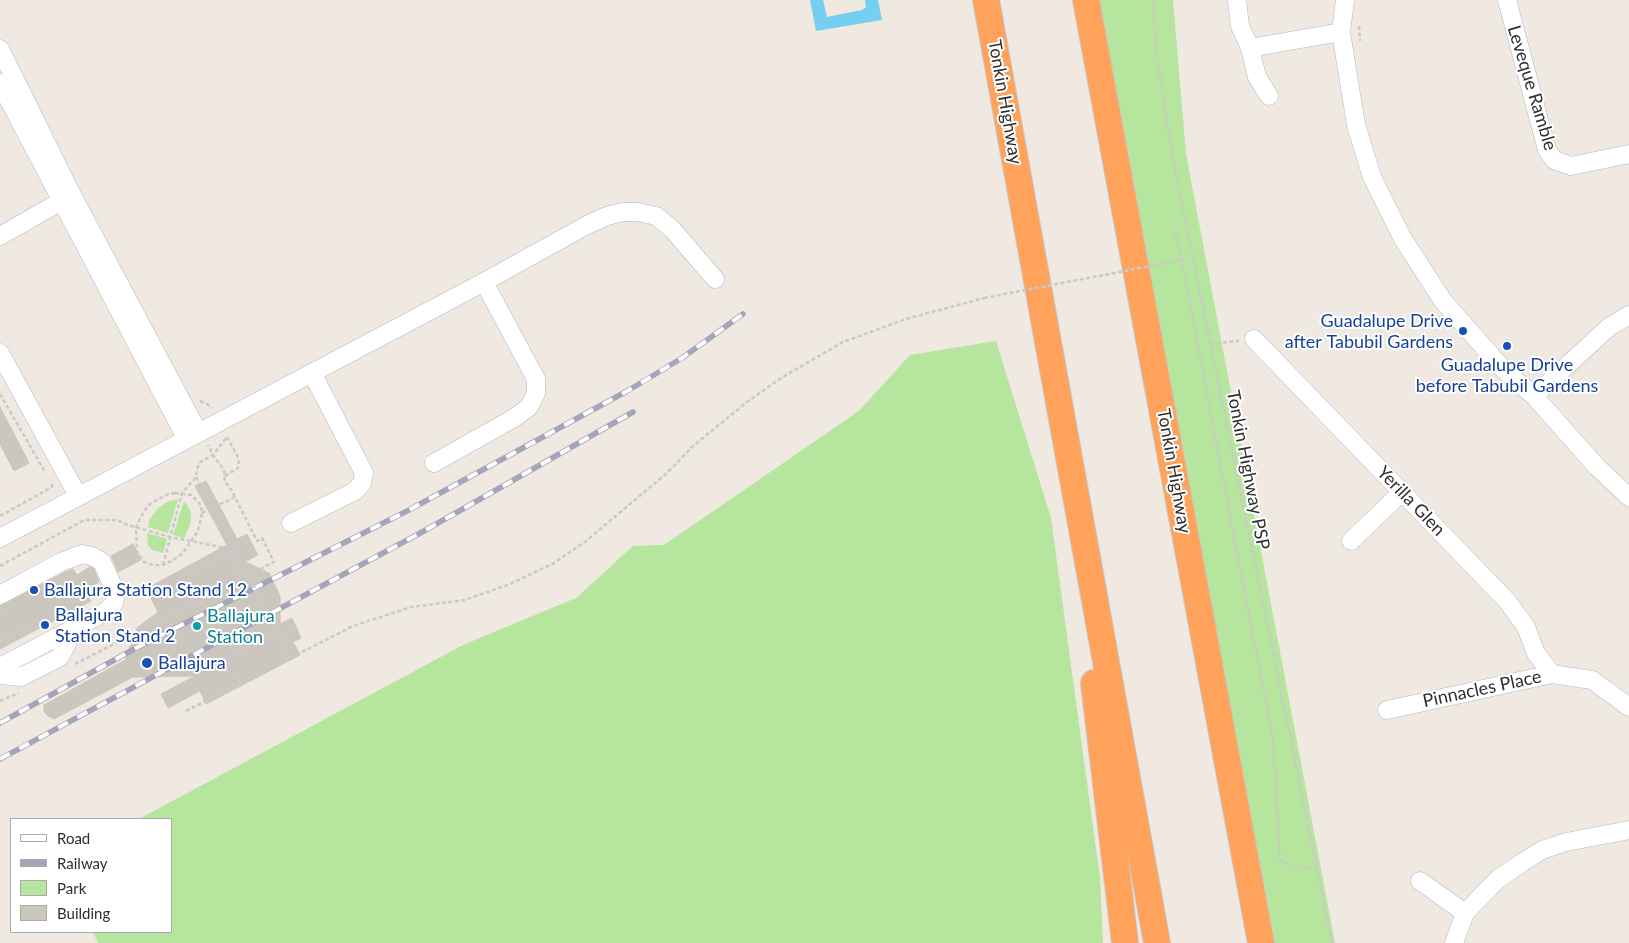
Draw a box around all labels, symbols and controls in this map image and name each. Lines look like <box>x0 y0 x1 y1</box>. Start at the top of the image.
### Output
street label: Leveque Ramble <box>1503 23 1561 153</box>
street label: Tonkin Highway <box>983 38 1027 166</box>
place label: Guadalupe Drive after Tabubil Gardens <box>1285 310 1453 352</box>
marker: Guadalupe Drive after Tabubil Gardens <box>1457 325 1469 337</box>
marker: Guadalupe Drive before Tabubil Gardens <box>1501 340 1513 352</box>
place label: Guadalupe Drive before Tabubil Gardens <box>1416 354 1598 396</box>
street label: Tonkin Highway PSP <box>1222 388 1274 552</box>
street label: Tonkin Highway <box>1152 407 1196 535</box>
street label: Yerilla Glen <box>1372 462 1450 540</box>
place label: Ballajura Station Stand 12 <box>44 579 247 601</box>
marker: Ballajura Station Stand 12 <box>28 584 40 596</box>
place label: Ballajura Station Stand 2 <box>55 604 176 646</box>
place label: Ballajura Station <box>207 605 275 648</box>
marker: Ballajura Station Stand 2 <box>39 619 51 631</box>
marker: Ballajura Station <box>191 620 203 632</box>
place label: Ballajura <box>158 652 226 674</box>
marker: Ballajura <box>140 656 154 670</box>
street label: Pinnacles Place <box>1421 666 1543 712</box>
legend <box>10 818 172 933</box>
text: Road <box>57 829 90 847</box>
text: Railway <box>57 854 108 872</box>
text: Park <box>57 879 86 897</box>
text: Building <box>57 904 110 922</box>

